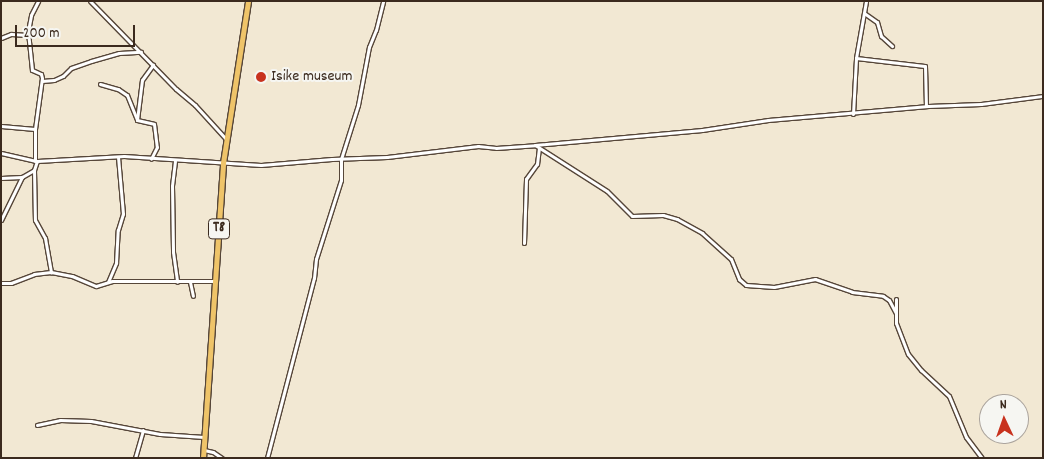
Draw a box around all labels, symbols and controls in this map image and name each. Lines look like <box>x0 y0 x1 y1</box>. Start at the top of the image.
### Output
scale bar <box>18 15 138 47</box>
text: 200 m <box>23 23 60 45</box>
place label: Isike museum <box>271 67 352 87</box>
marker: Isike museum <box>255 71 267 83</box>
road number: T8 <box>208 216 230 242</box>
north arrow <box>979 394 1029 444</box>
text: N <box>999 395 1007 415</box>

